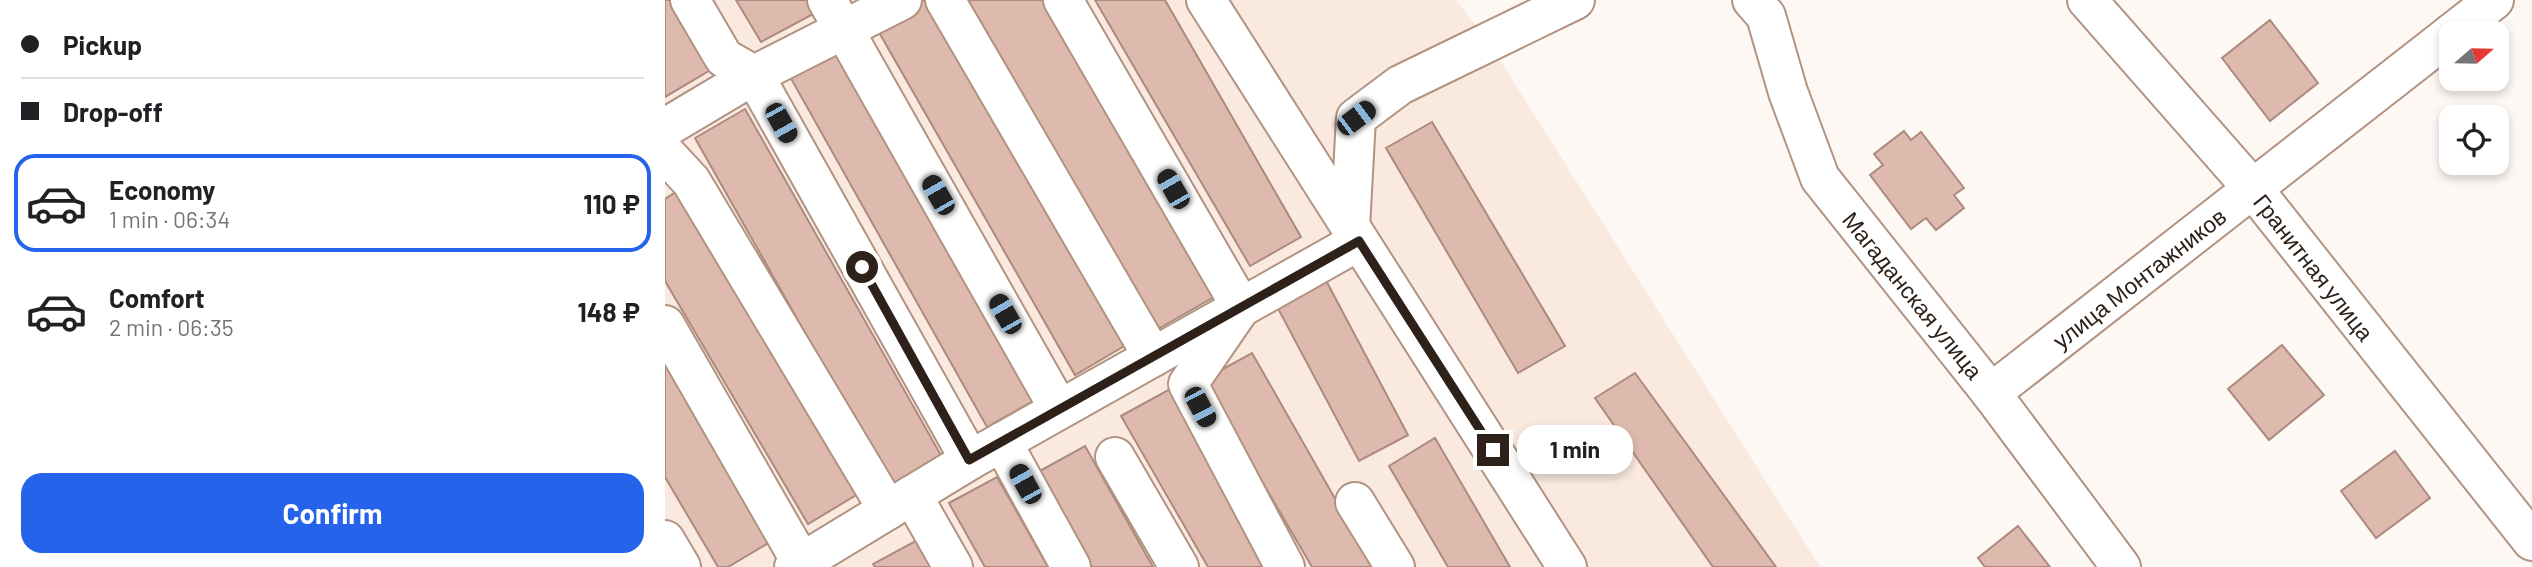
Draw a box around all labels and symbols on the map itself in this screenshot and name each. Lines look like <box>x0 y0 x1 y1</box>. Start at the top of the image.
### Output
north arrow <box>2439 21 2509 91</box>
car <box>1333 97 1380 139</box>
car <box>762 100 801 146</box>
car <box>1154 166 1193 212</box>
car <box>919 172 958 218</box>
street label: Гранитная улица <box>2248 188 2380 346</box>
street label: улица Монтажников <box>2047 202 2231 354</box>
street label: Магаданская улица <box>1837 206 1989 384</box>
route start <box>846 251 878 283</box>
car <box>986 291 1025 337</box>
car <box>1181 384 1220 430</box>
callout: 1 min <box>1517 426 1633 475</box>
route end <box>1477 434 1509 466</box>
car <box>1006 461 1045 507</box>

